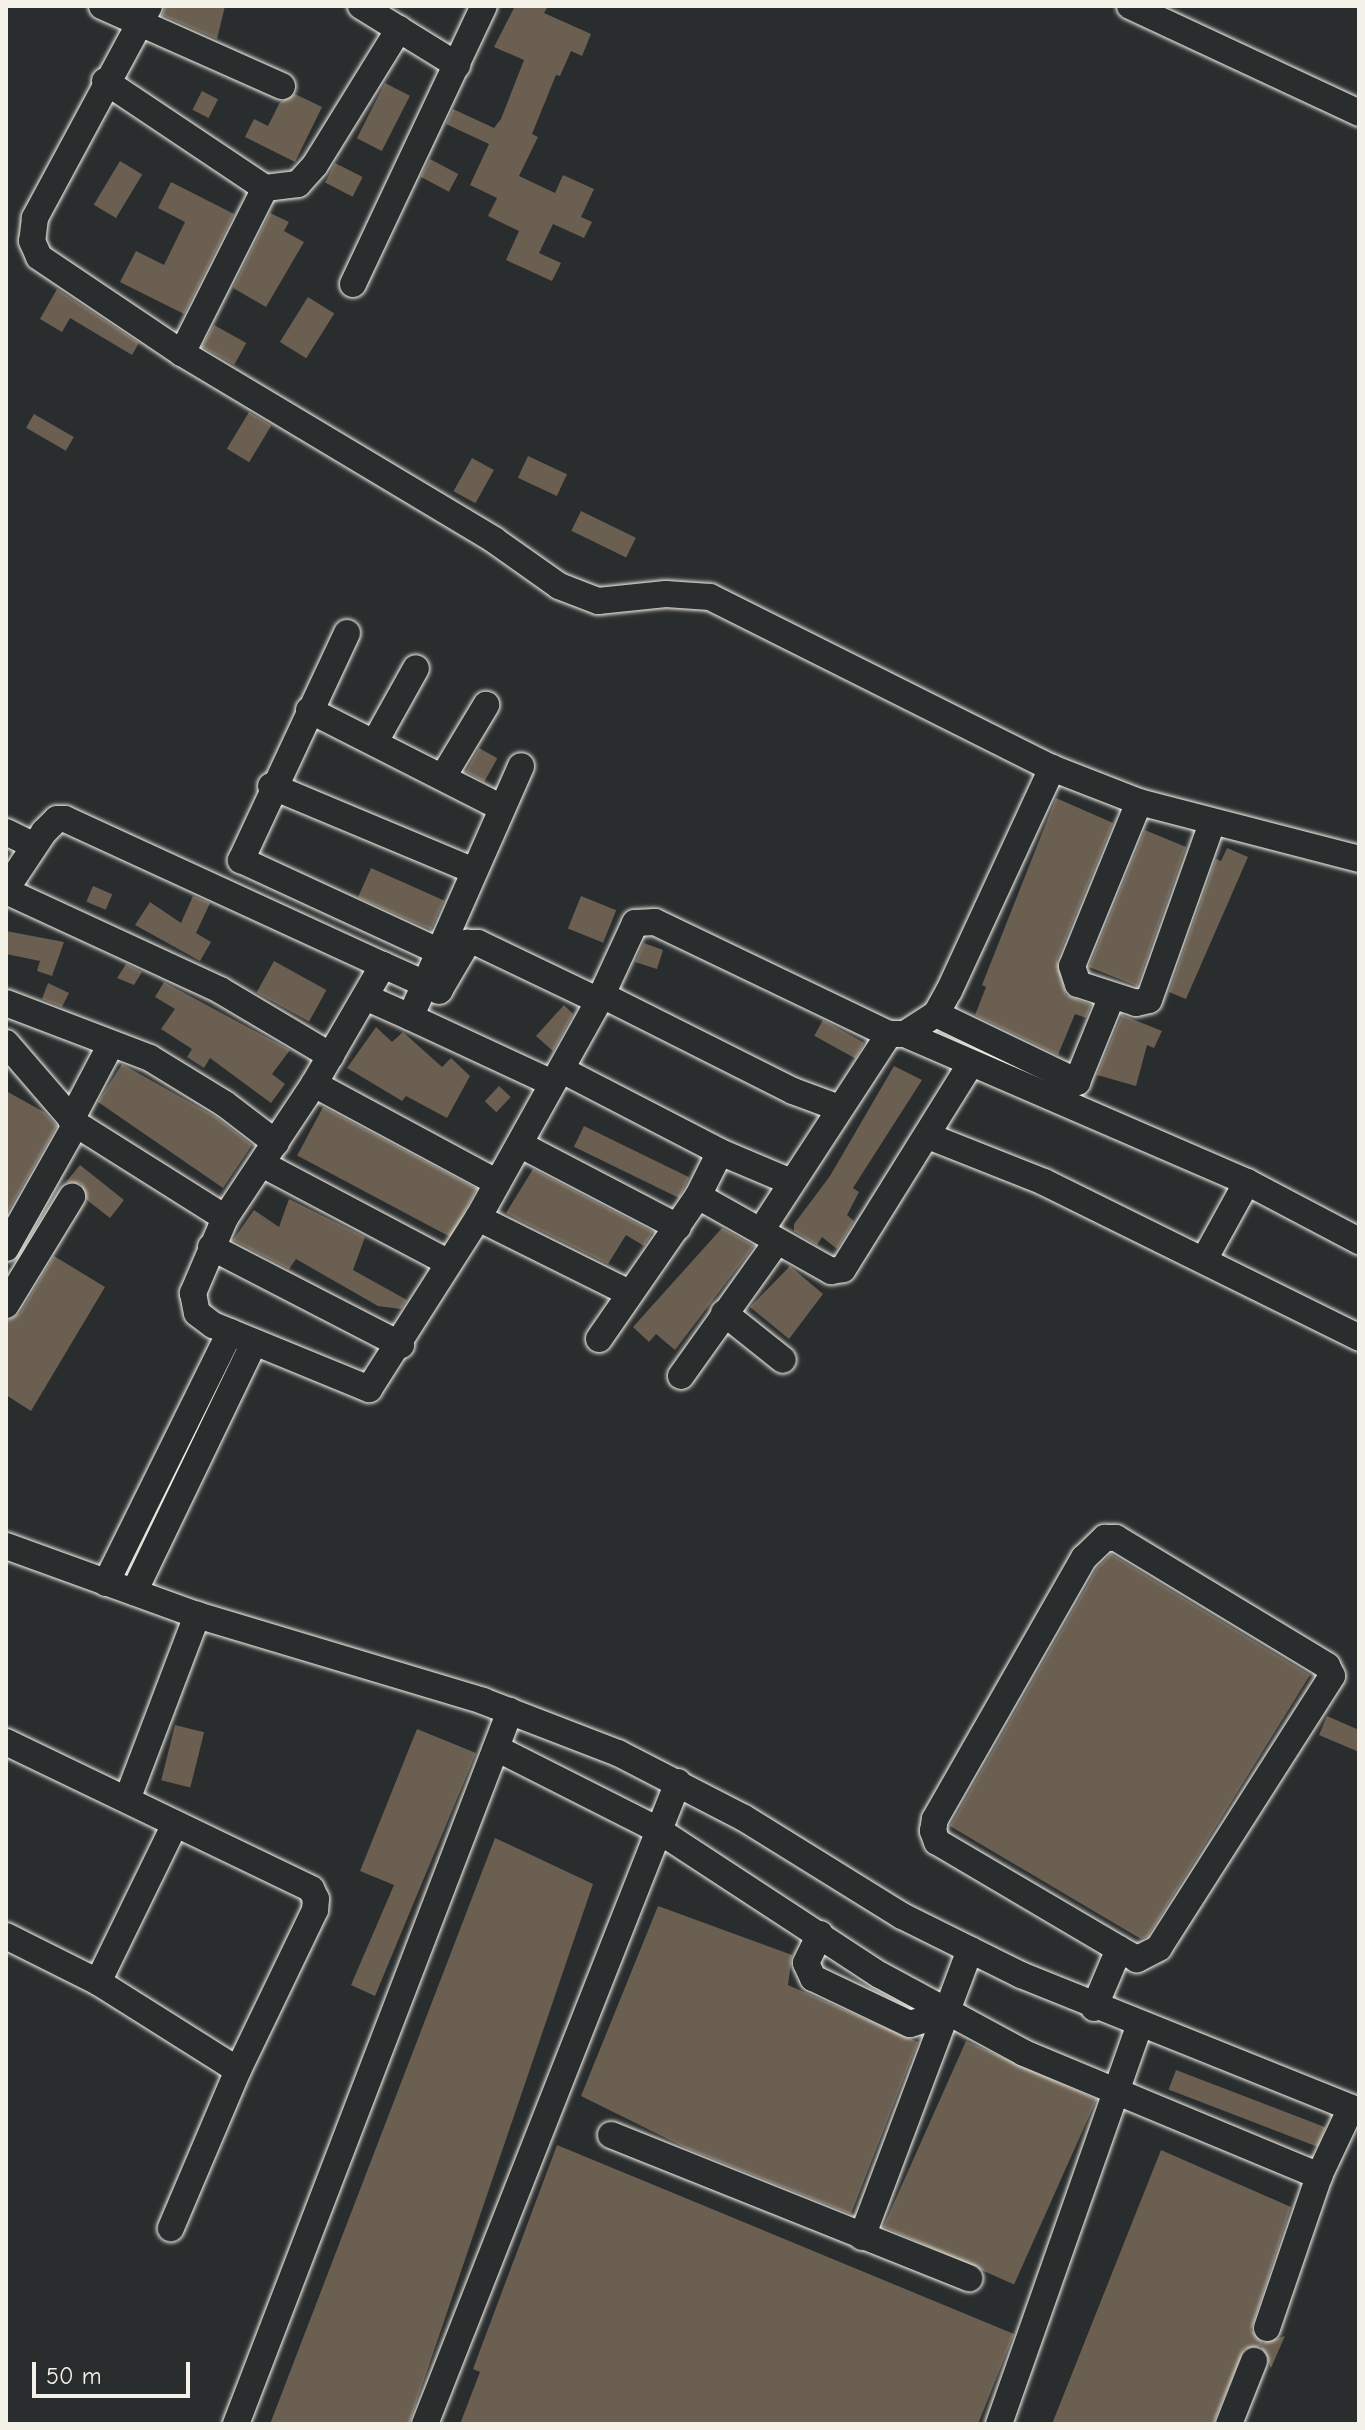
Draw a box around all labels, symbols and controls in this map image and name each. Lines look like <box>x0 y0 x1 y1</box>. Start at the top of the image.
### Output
scale bar <box>36 2346 194 2396</box>
text: 50 m <box>46 2362 102 2390</box>

